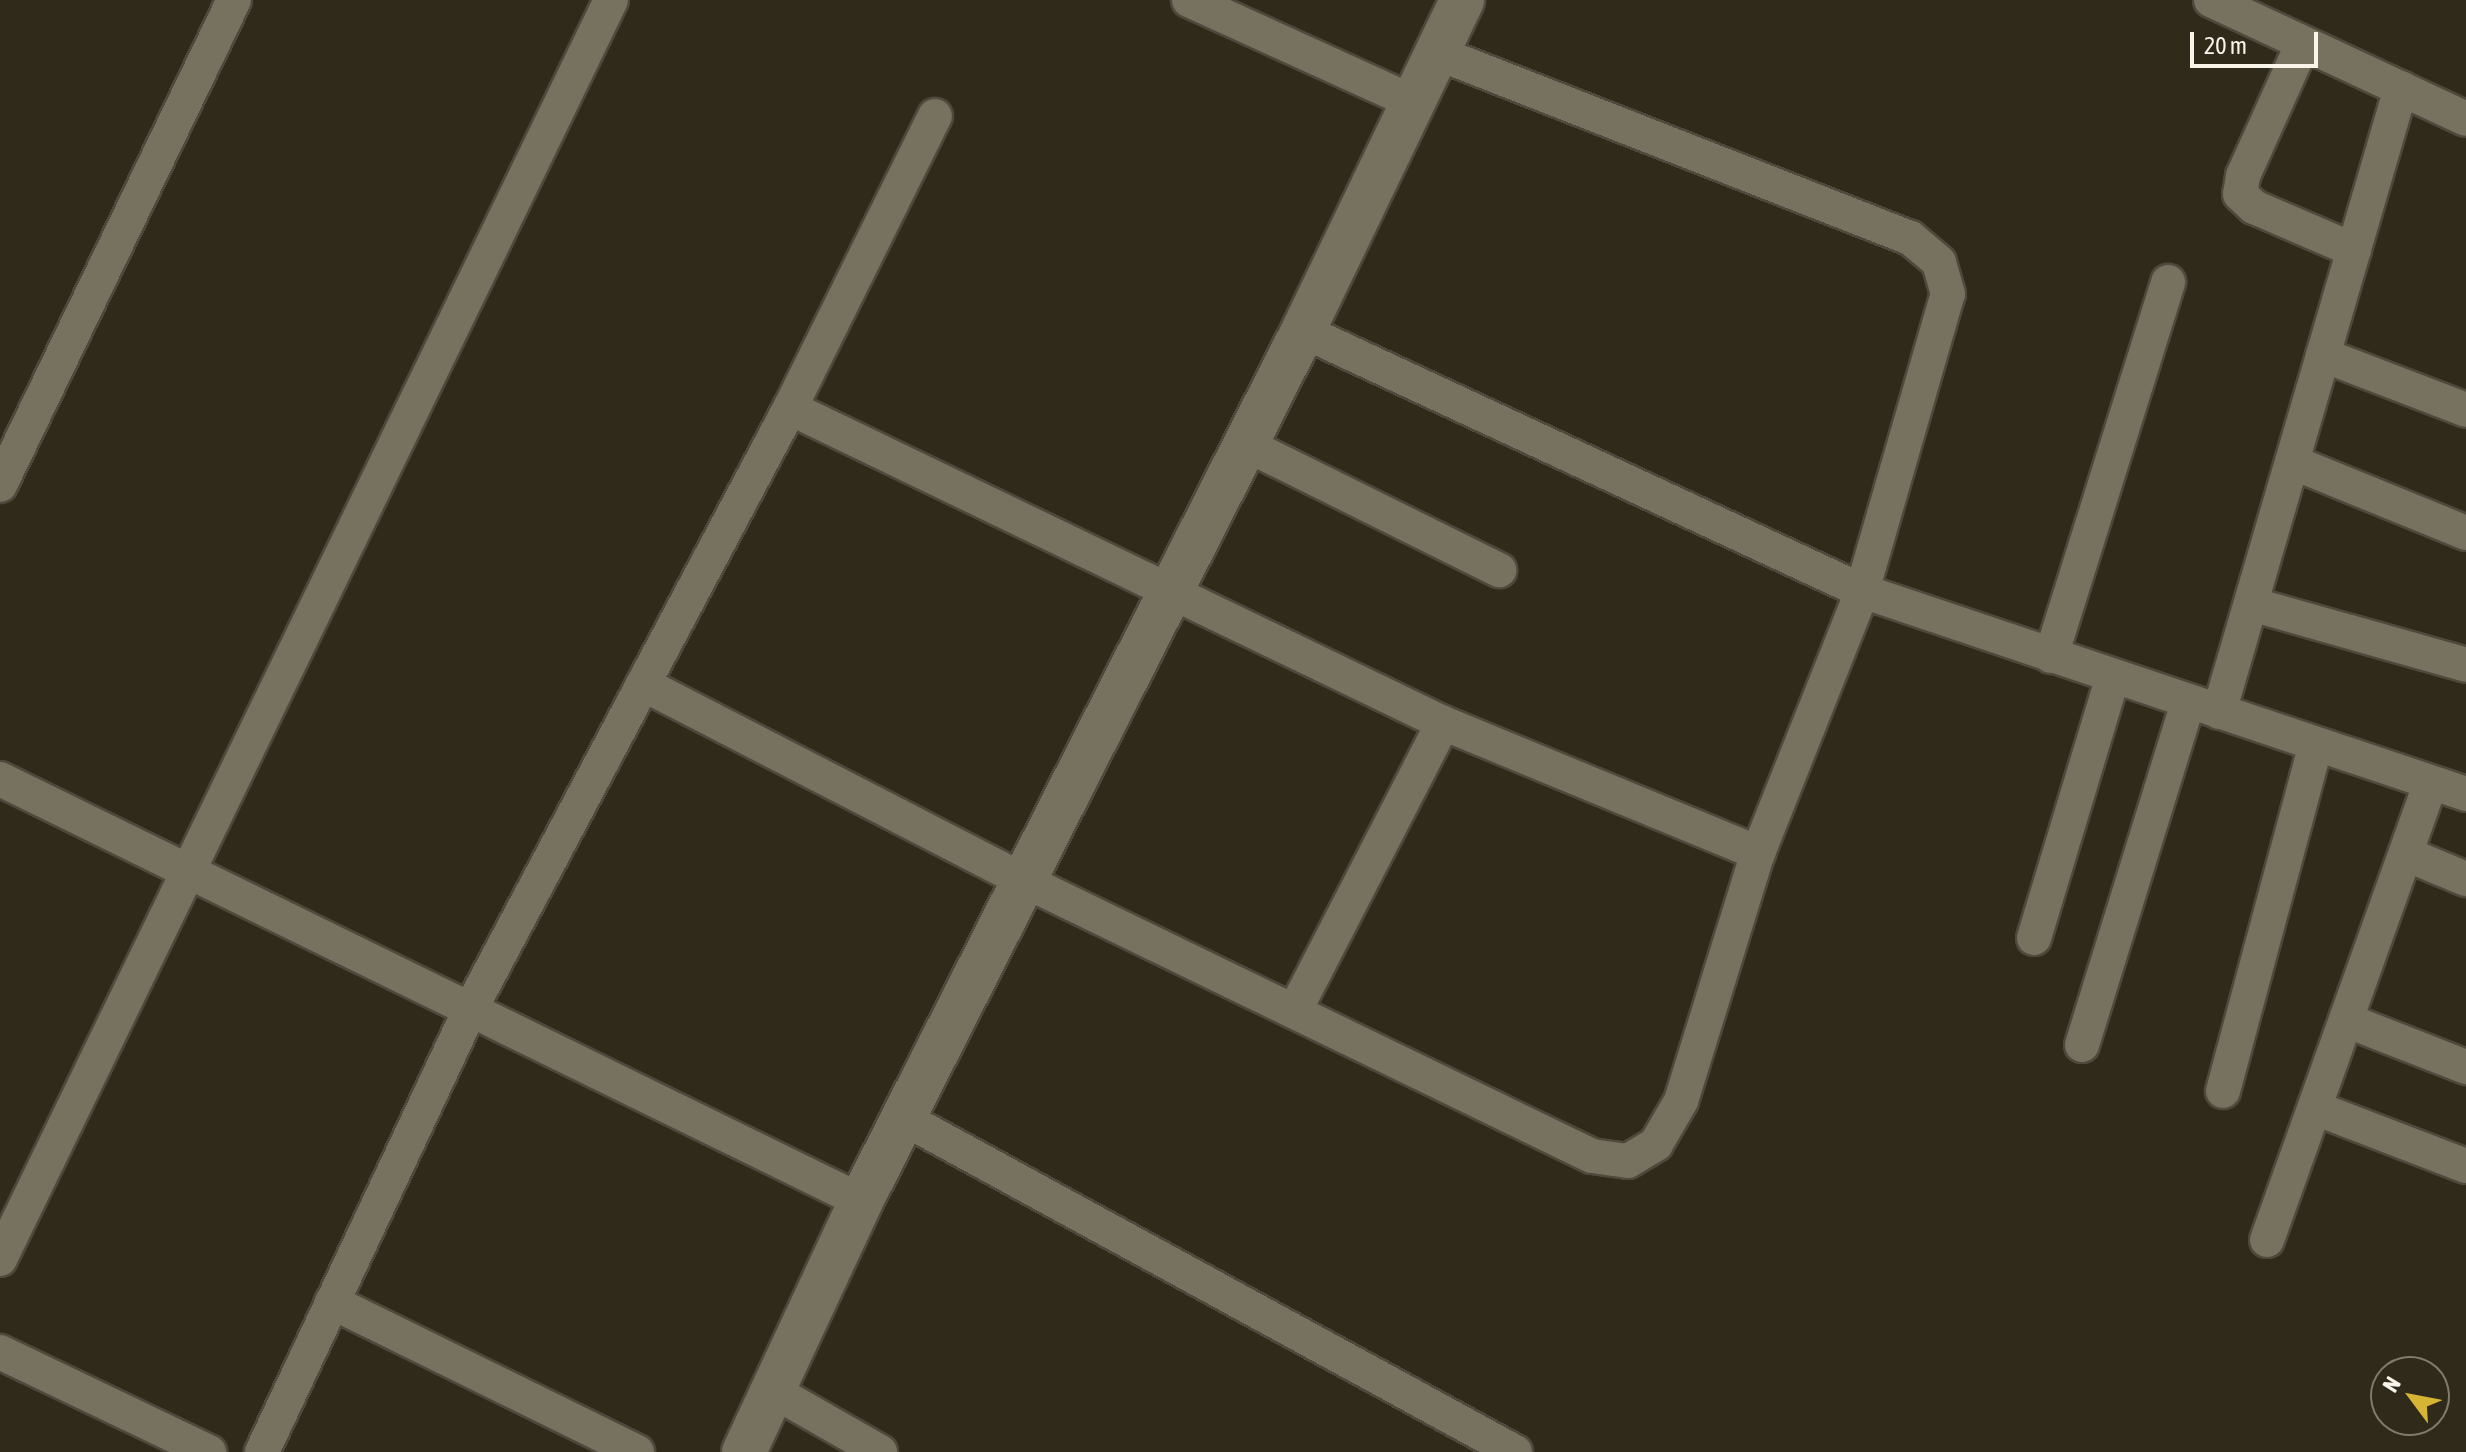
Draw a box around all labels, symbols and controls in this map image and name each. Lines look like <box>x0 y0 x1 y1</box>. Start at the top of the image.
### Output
scale bar <box>2194 16 2322 66</box>
text: 20 m <box>2204 32 2247 59</box>
north arrow <box>2370 1356 2450 1436</box>
text: N <box>2377 1372 2406 1397</box>

